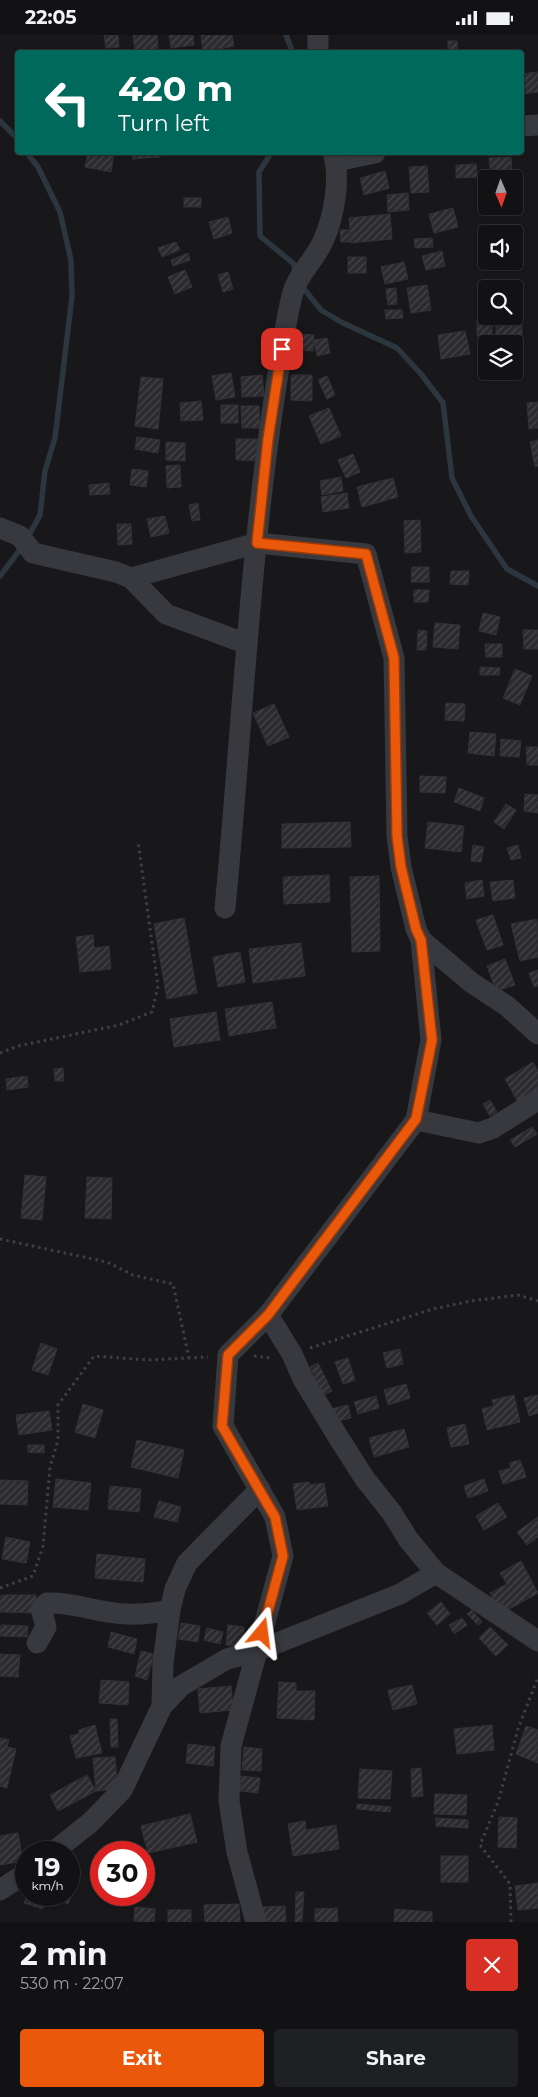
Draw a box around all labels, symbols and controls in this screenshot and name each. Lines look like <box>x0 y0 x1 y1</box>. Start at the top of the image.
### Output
text: 22:05 <box>25 6 77 29</box>
text: 420 m <box>118 67 233 110</box>
icon: left <box>35 70 100 135</box>
text: Turn left <box>118 110 210 137</box>
north arrow <box>478 170 522 215</box>
map controls <box>478 170 523 380</box>
button: sound <box>478 225 523 270</box>
button: search <box>478 280 523 325</box>
pin <box>261 328 303 370</box>
icon: arrive <box>268 335 296 363</box>
button: layers <box>478 335 523 380</box>
position arrow <box>235 1606 287 1658</box>
speed limit sign: 30 <box>90 1841 155 1906</box>
text: 19 <box>35 1852 60 1882</box>
text: km/h <box>31 1878 64 1893</box>
text: 2 min <box>20 1936 107 1973</box>
button: close <box>466 1939 518 1991</box>
text: 530 m · 22:07 <box>20 1974 124 1993</box>
button: Exit <box>20 2029 264 2087</box>
button: Share <box>274 2029 518 2087</box>

